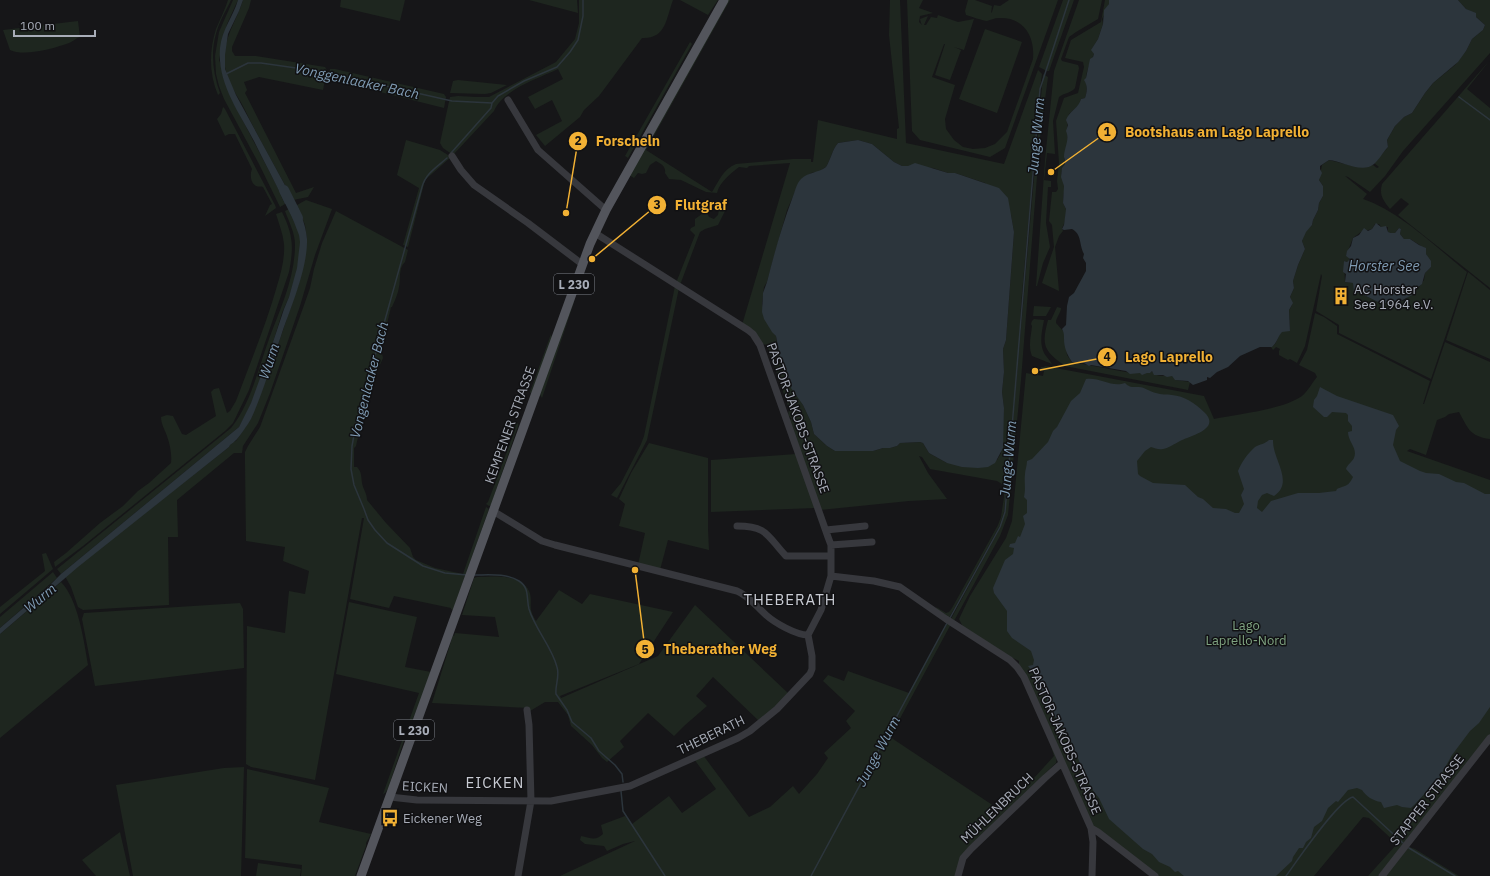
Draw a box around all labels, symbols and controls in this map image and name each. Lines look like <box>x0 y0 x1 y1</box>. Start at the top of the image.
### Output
scale bar <box>14 12 95 38</box>
text: 100 m <box>20 18 55 33</box>
water label: Vonggenlaaker Bach <box>293 59 421 103</box>
water label: Junge Wurm <box>1024 97 1048 175</box>
callout: Bootshaus am Lago Laprello <box>1097 119 1317 145</box>
text: Bootshaus am Lago Laprello <box>1125 123 1309 141</box>
text: 1 <box>1103 124 1111 139</box>
callout: Forscheln <box>568 128 668 154</box>
text: Forscheln <box>596 132 660 150</box>
text: 2 <box>574 133 582 148</box>
callout: Flutgraf <box>647 192 735 218</box>
text: Flutgraf <box>675 196 727 214</box>
text: 3 <box>653 197 661 212</box>
water label: Horster See <box>1348 257 1420 275</box>
road number: L 230 <box>554 274 594 294</box>
place label: AC Horster See 1964 e.V. <box>1354 281 1433 313</box>
building icon: AC Horster See 1964 e.V. <box>1331 286 1351 306</box>
water label: Vongenlaaker Bach <box>346 320 392 440</box>
street label: PASTOR-JAKOBS-STRASSE <box>763 340 833 496</box>
water label: Wurm <box>254 341 284 381</box>
callout: Lago Laprello <box>1097 344 1220 370</box>
text: Lago Laprello <box>1125 348 1213 366</box>
text: 4 <box>1103 349 1111 364</box>
street label: KEMPENER STRASSE <box>481 364 539 486</box>
water label: Junge Wurm <box>996 420 1020 498</box>
water label: Wurm <box>20 579 60 617</box>
district label: THEBERATH <box>744 590 836 609</box>
park label: Lago Laprello-Nord <box>1205 617 1287 649</box>
callout: Theberather Weg <box>635 636 785 662</box>
text: Theberather Weg <box>663 640 777 658</box>
text: 5 <box>641 642 649 657</box>
street label: PASTOR-JAKOBS-STRASSE <box>1025 665 1105 817</box>
street label: THEBERATH <box>675 711 747 759</box>
water label: Junge Wurm <box>852 713 904 789</box>
road number: L 230 <box>394 720 434 740</box>
street label: STAPPER STRASSE <box>1386 751 1468 849</box>
street label: MÜHLENBRUCH <box>957 769 1037 847</box>
district label: EICKEN <box>466 773 524 792</box>
street label: EICKEN <box>402 777 448 797</box>
bus stop icon: Eickener Weg <box>380 808 400 828</box>
place label: Eickener Weg <box>403 810 482 827</box>

